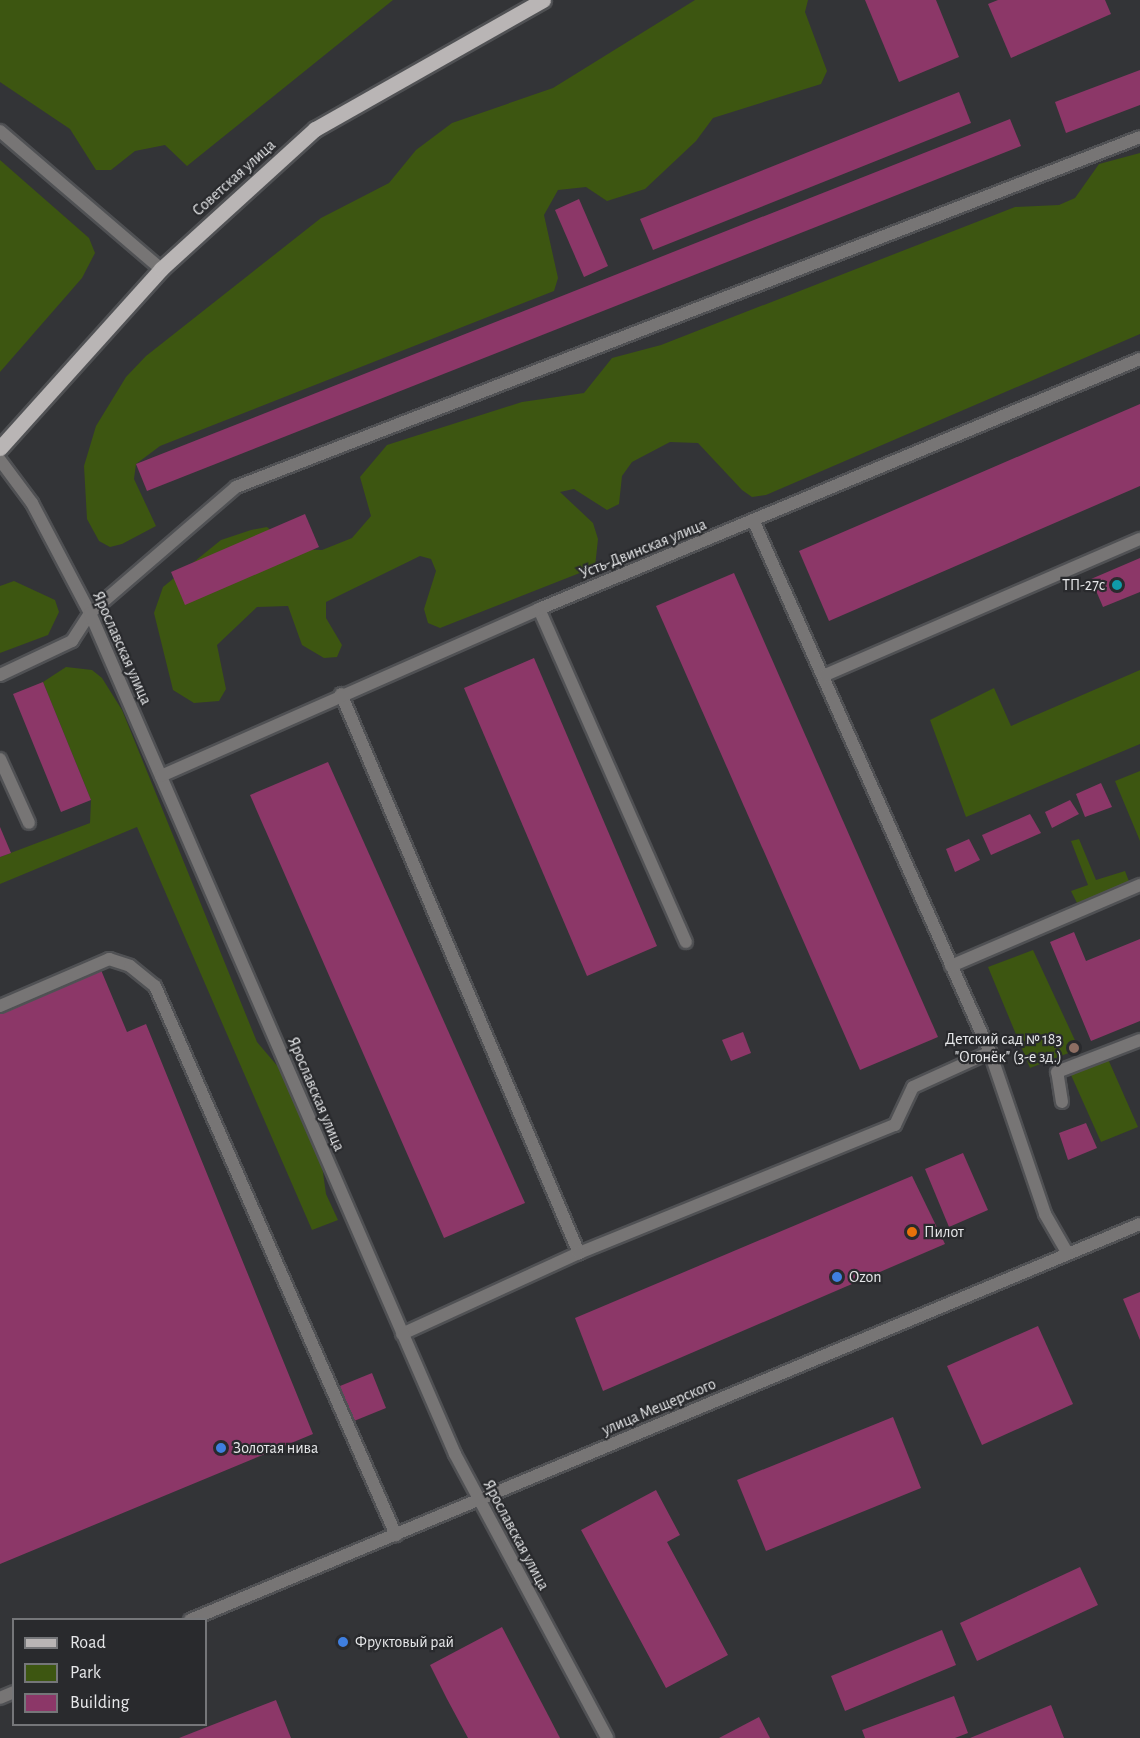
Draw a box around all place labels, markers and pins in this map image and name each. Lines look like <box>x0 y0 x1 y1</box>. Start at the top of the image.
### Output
place label: ТП-27c <box>1062 575 1105 595</box>
marker: ТП-27c <box>1110 578 1124 592</box>
place label: Детский сад № 183 "Огонёк" (3-е зд.) <box>945 1029 1062 1067</box>
marker: Детский сад № 183 "Огонёк" (3-е зд.) <box>1067 1041 1081 1055</box>
place label: Пилот <box>924 1222 964 1242</box>
marker: Пилот <box>905 1225 919 1239</box>
place label: Ozon <box>849 1267 881 1287</box>
marker: Ozon <box>830 1270 844 1284</box>
place label: Золотая нива <box>233 1438 318 1458</box>
marker: Золотая нива <box>214 1441 228 1455</box>
place label: Фруктовый рай <box>355 1632 454 1652</box>
marker: Фруктовый рай <box>336 1635 350 1649</box>

